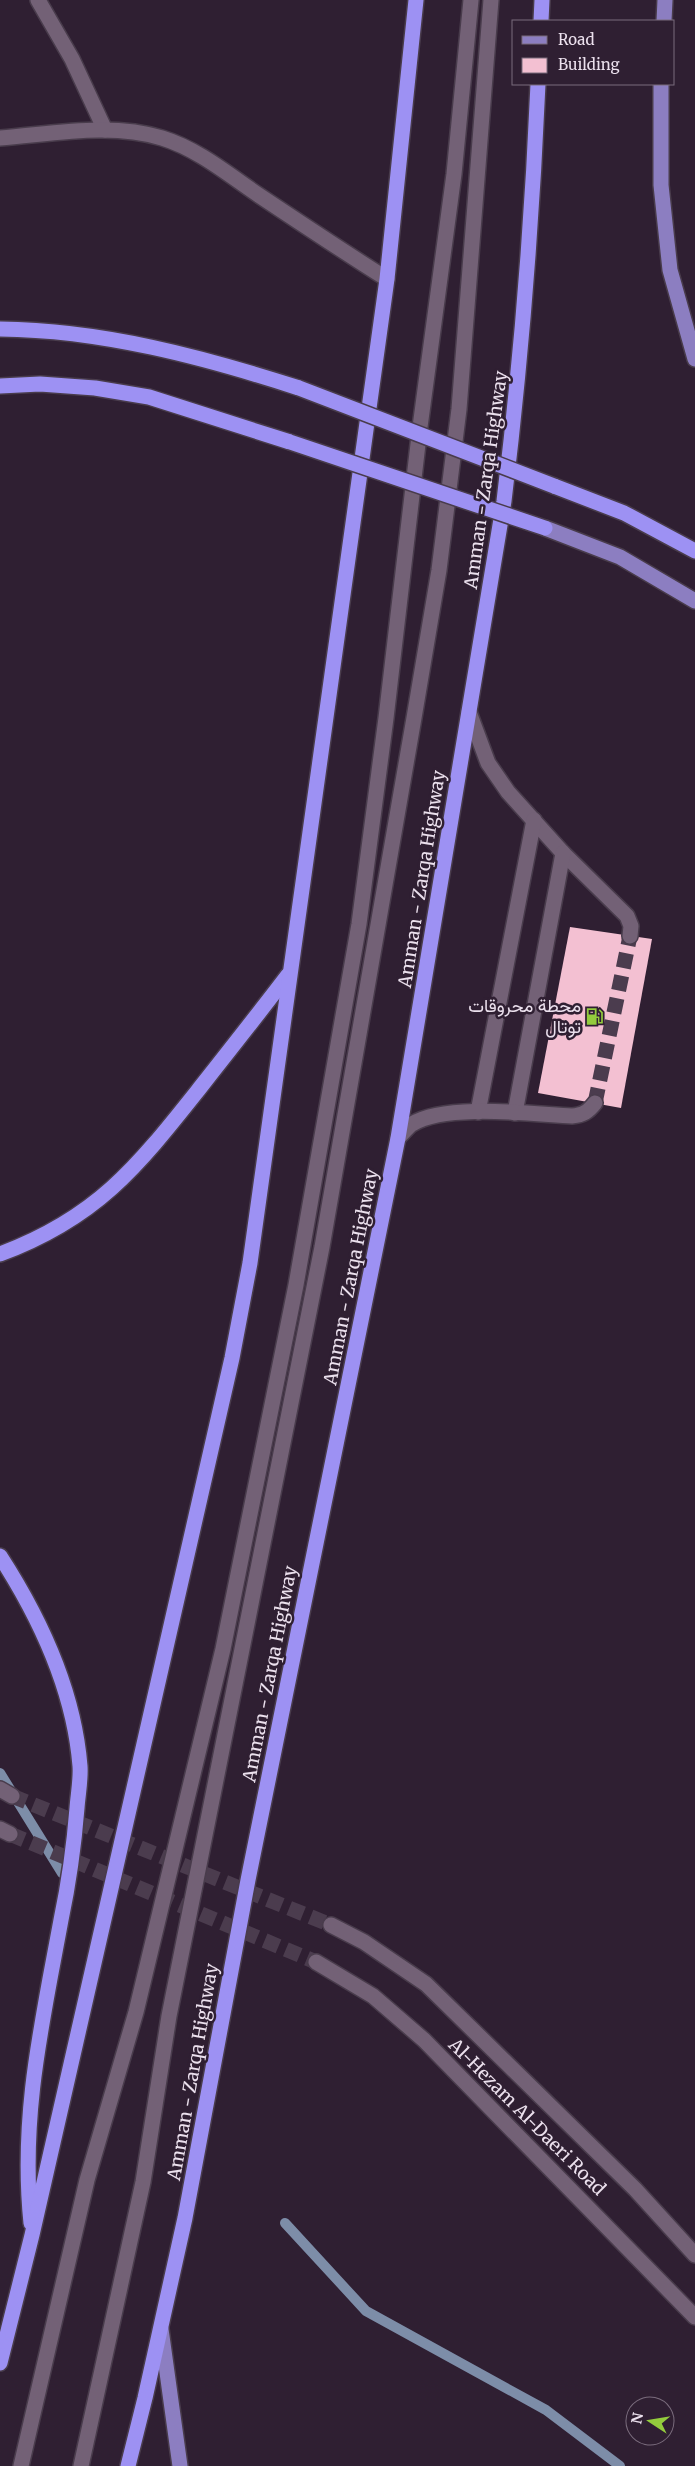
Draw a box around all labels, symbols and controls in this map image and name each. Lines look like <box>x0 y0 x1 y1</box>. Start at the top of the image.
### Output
legend <box>512 20 675 85</box>
text: Road <box>558 30 594 49</box>
text: Building <box>558 55 620 74</box>
street label: Amman - Zarqa Highway <box>459 369 512 591</box>
street label: Amman - Zarqa Highway <box>393 768 450 990</box>
place label: محطة محروقات توتال <box>468 994 581 1038</box>
fuel station icon: محطة محروقات توتال <box>585 1006 605 1026</box>
street label: Amman - Zarqa Highway <box>318 1166 383 1388</box>
street label: Amman - Zarqa Highway <box>237 1563 302 1785</box>
street label: Amman - Zarqa Highway <box>162 1961 223 2183</box>
street label: Al-Hezam Al-Daeri Road <box>443 2033 611 2200</box>
north arrow <box>625 2396 675 2446</box>
text: N <box>627 2411 647 2426</box>

